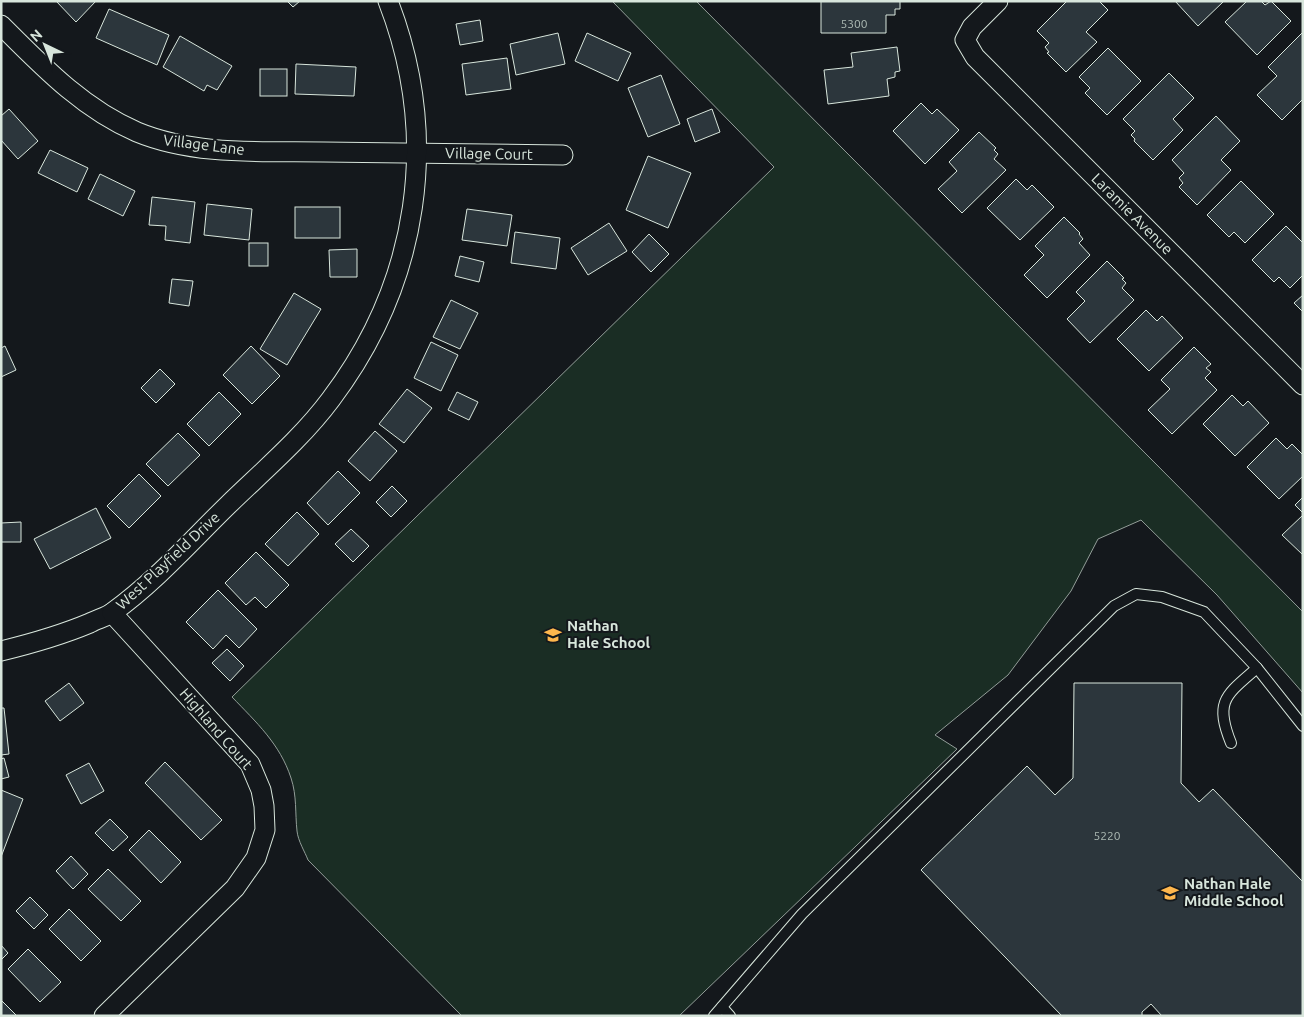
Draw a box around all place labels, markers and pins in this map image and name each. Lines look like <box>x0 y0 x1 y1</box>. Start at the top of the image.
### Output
place label: Nathan Hale School <box>567 617 650 651</box>
school or university icon: Nathan Hale School <box>543 625 563 645</box>
place label: Nathan Hale Middle School <box>1184 875 1284 909</box>
school or university icon: Nathan Hale Middle School <box>1160 883 1180 903</box>

